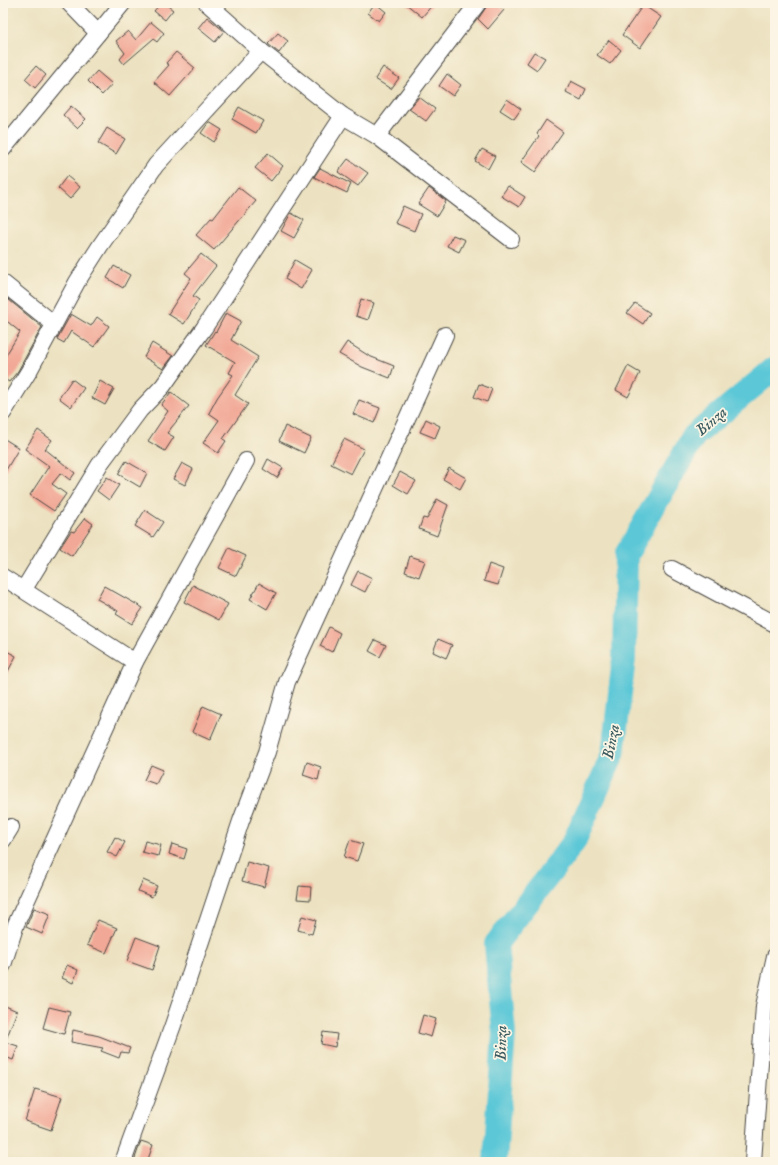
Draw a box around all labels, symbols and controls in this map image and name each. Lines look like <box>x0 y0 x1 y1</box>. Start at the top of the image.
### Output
water label: Binza <box>692 403 732 441</box>
water label: Binza <box>599 723 625 761</box>
water label: Binza <box>492 1025 512 1061</box>

